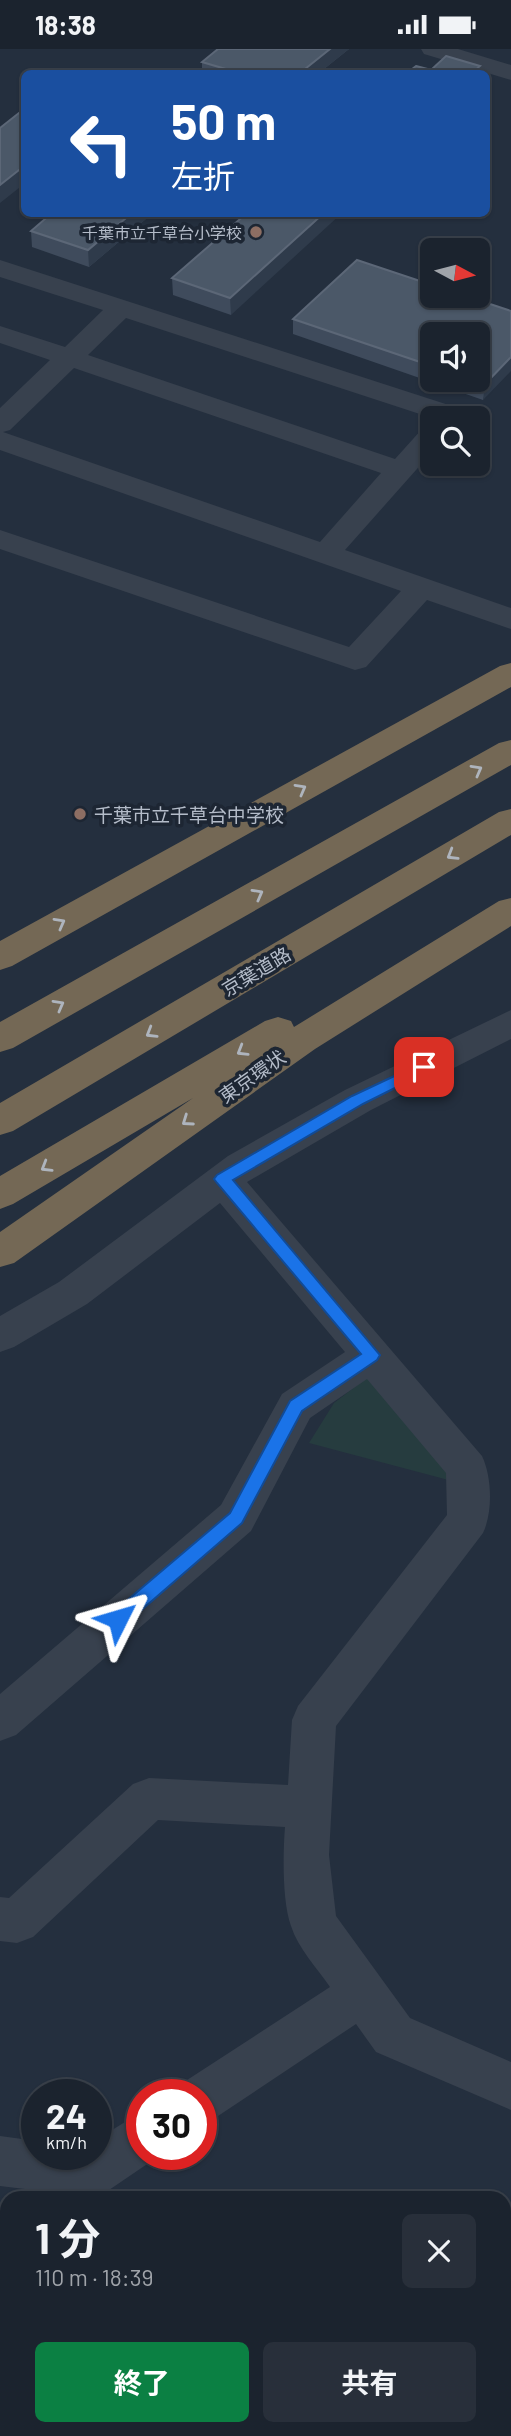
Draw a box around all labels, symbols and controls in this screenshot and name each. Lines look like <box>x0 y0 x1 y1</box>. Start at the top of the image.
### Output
text: 18:38 <box>35 9 96 40</box>
text: 50 m <box>171 91 276 150</box>
icon: left <box>56 98 147 189</box>
text: 左折 <box>171 156 235 194</box>
place label: 千葉市立千草台小学校 <box>82 223 242 242</box>
marker: 千葉市立千草台小学校 <box>248 224 264 240</box>
north arrow <box>420 238 490 308</box>
map controls <box>420 238 490 476</box>
button: sound <box>420 322 490 392</box>
button: search <box>420 406 490 476</box>
one-way arrow <box>470 765 483 778</box>
one-way arrow <box>294 784 307 797</box>
place label: 千葉市立千草台中学校 <box>94 803 284 826</box>
marker: 千葉市立千草台中学校 <box>72 806 88 822</box>
one-way arrow <box>447 847 460 860</box>
one-way arrow <box>250 889 263 902</box>
one-way arrow <box>52 918 65 932</box>
street label: 京葉道路 <box>217 942 295 1000</box>
one-way arrow <box>52 1000 65 1013</box>
one-way arrow <box>145 1024 158 1037</box>
pin <box>394 1037 454 1097</box>
one-way arrow <box>236 1043 249 1056</box>
street label: 東京環状 <box>214 1045 290 1107</box>
icon: arrive <box>405 1048 443 1086</box>
one-way arrow <box>182 1113 195 1125</box>
one-way arrow <box>40 1158 53 1171</box>
position arrow <box>81 1582 155 1656</box>
speed limit sign: 30 <box>126 2079 217 2170</box>
text: 24 <box>46 2094 87 2136</box>
text: km/h <box>46 2131 87 2153</box>
text: 1 分 <box>35 2212 100 2262</box>
button: close <box>402 2214 476 2288</box>
text: 110 m · 18:39 <box>35 2263 153 2291</box>
button: 終了 <box>35 2342 249 2422</box>
button: 共有 <box>263 2342 476 2422</box>

